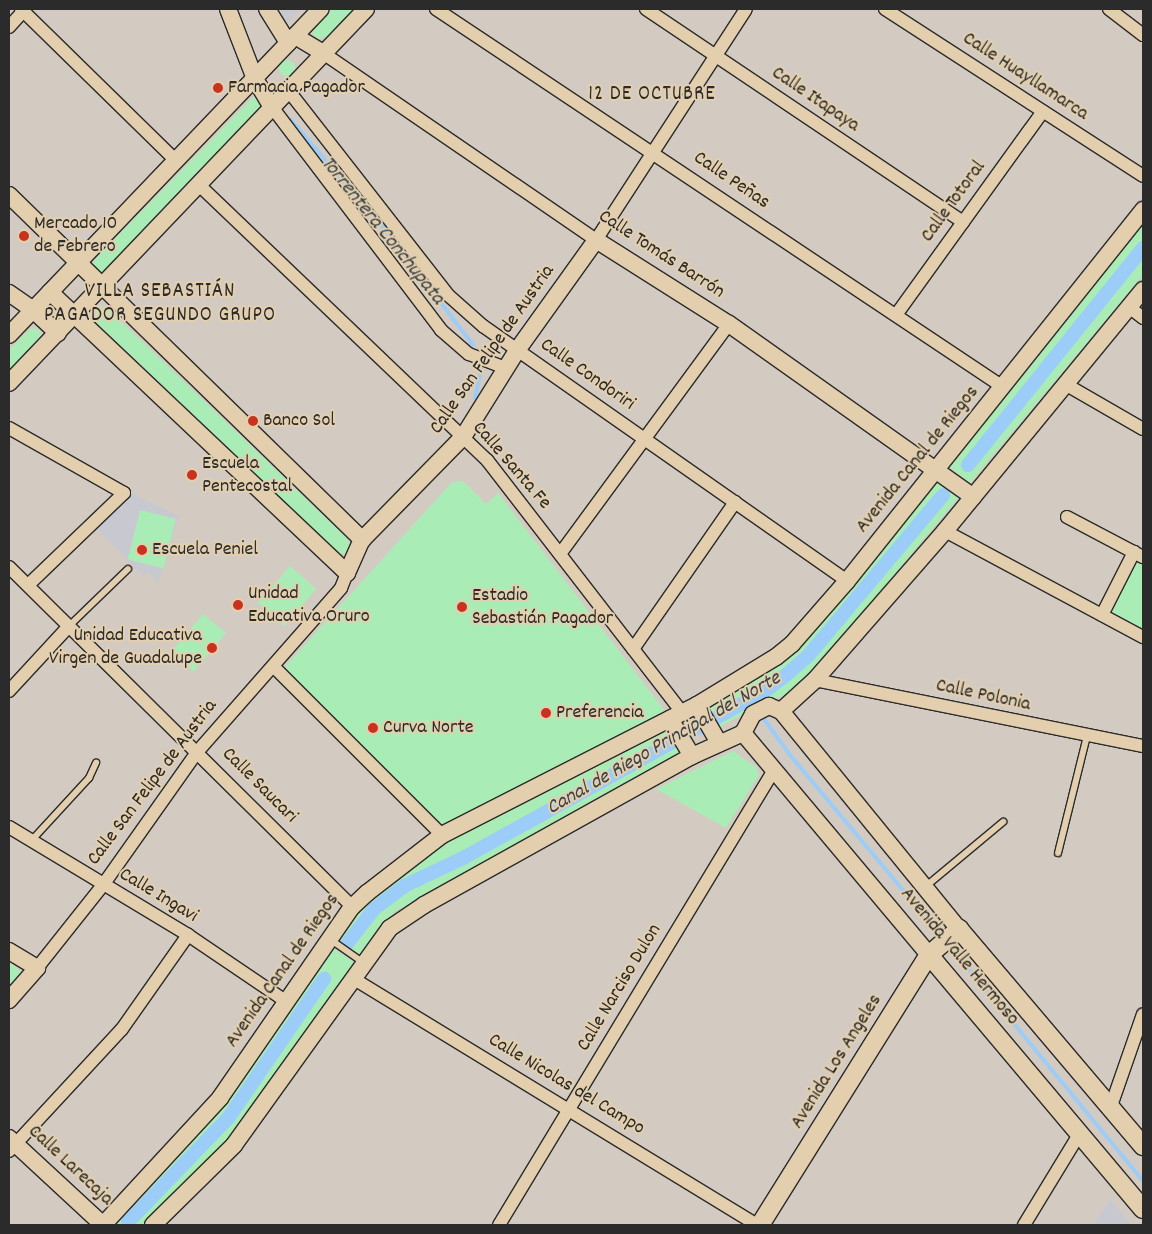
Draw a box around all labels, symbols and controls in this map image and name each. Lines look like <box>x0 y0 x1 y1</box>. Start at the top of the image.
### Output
street label: Calle Huayllamarca <box>958 27 1092 127</box>
street label: Calle Itapaya <box>766 62 864 138</box>
place label: Farmacia Pagador <box>228 76 365 100</box>
marker: Farmacia Pagador <box>212 82 224 94</box>
district label: 12 DE OCTUBRE <box>587 82 717 108</box>
street label: Calle Peñas <box>688 147 774 215</box>
water label: Torrentera Conchupata <box>314 152 450 310</box>
street label: Calle Totoral <box>916 156 992 248</box>
street label: Calle Tomás Barrón <box>593 205 729 305</box>
place label: Mercado 10 de Febrero <box>34 213 117 260</box>
marker: Mercado 10 de Febrero <box>18 230 30 242</box>
street label: Calle San Felipe de Austria <box>425 261 561 439</box>
district label: VILLA SEBASTIÁN PAGADOR SEGUNDO GRUPO <box>41 279 279 329</box>
street label: Calle Condoriri <box>535 333 639 417</box>
street label: Avenida Canal de Riegos <box>851 382 985 538</box>
place label: Banco Sol <box>263 409 335 433</box>
marker: Banco Sol <box>247 415 259 427</box>
street label: Calle Santa Fe <box>466 417 556 515</box>
place label: Escuela Pentecostal <box>202 452 292 499</box>
marker: Escuela Pentecostal <box>186 469 198 481</box>
place label: Escuela Peniel <box>152 538 258 562</box>
marker: Escuela Peniel <box>136 544 148 556</box>
place label: Unidad Educativa Oruro <box>248 582 370 629</box>
place label: Estadio Sebastián Pagador <box>472 584 613 631</box>
marker: Unidad Educativa Oruro <box>232 599 244 611</box>
marker: Estadio Sebastián Pagador <box>456 601 468 613</box>
place label: Unidad Educativa Virgen de Guadalupe <box>49 624 202 671</box>
marker: Unidad Educativa Virgen de Guadalupe <box>206 642 218 654</box>
water label: Canal de Riego Principal del Norte <box>543 667 785 821</box>
street label: Calle Polonia <box>934 674 1032 718</box>
street label: Calle San Felipe de Austria <box>83 695 223 871</box>
place label: Preferencia <box>556 701 644 725</box>
marker: Preferencia <box>540 707 552 719</box>
place label: Curva Norte <box>383 716 474 740</box>
marker: Curva Norte <box>367 722 379 734</box>
street label: Calle Saucari <box>216 743 302 829</box>
street label: Calle Ingavi <box>114 863 202 929</box>
street label: Avenida Valle Hermoso <box>894 883 1024 1031</box>
street label: Avenida Canal de Riegos <box>221 889 345 1053</box>
street label: Calle Narciso Dulon <box>573 920 667 1056</box>
street label: Avenida Los Angeles <box>786 990 888 1134</box>
street label: Calle Nicolas del Campo <box>483 1029 649 1141</box>
street label: Calle Larecaja <box>22 1120 118 1212</box>

